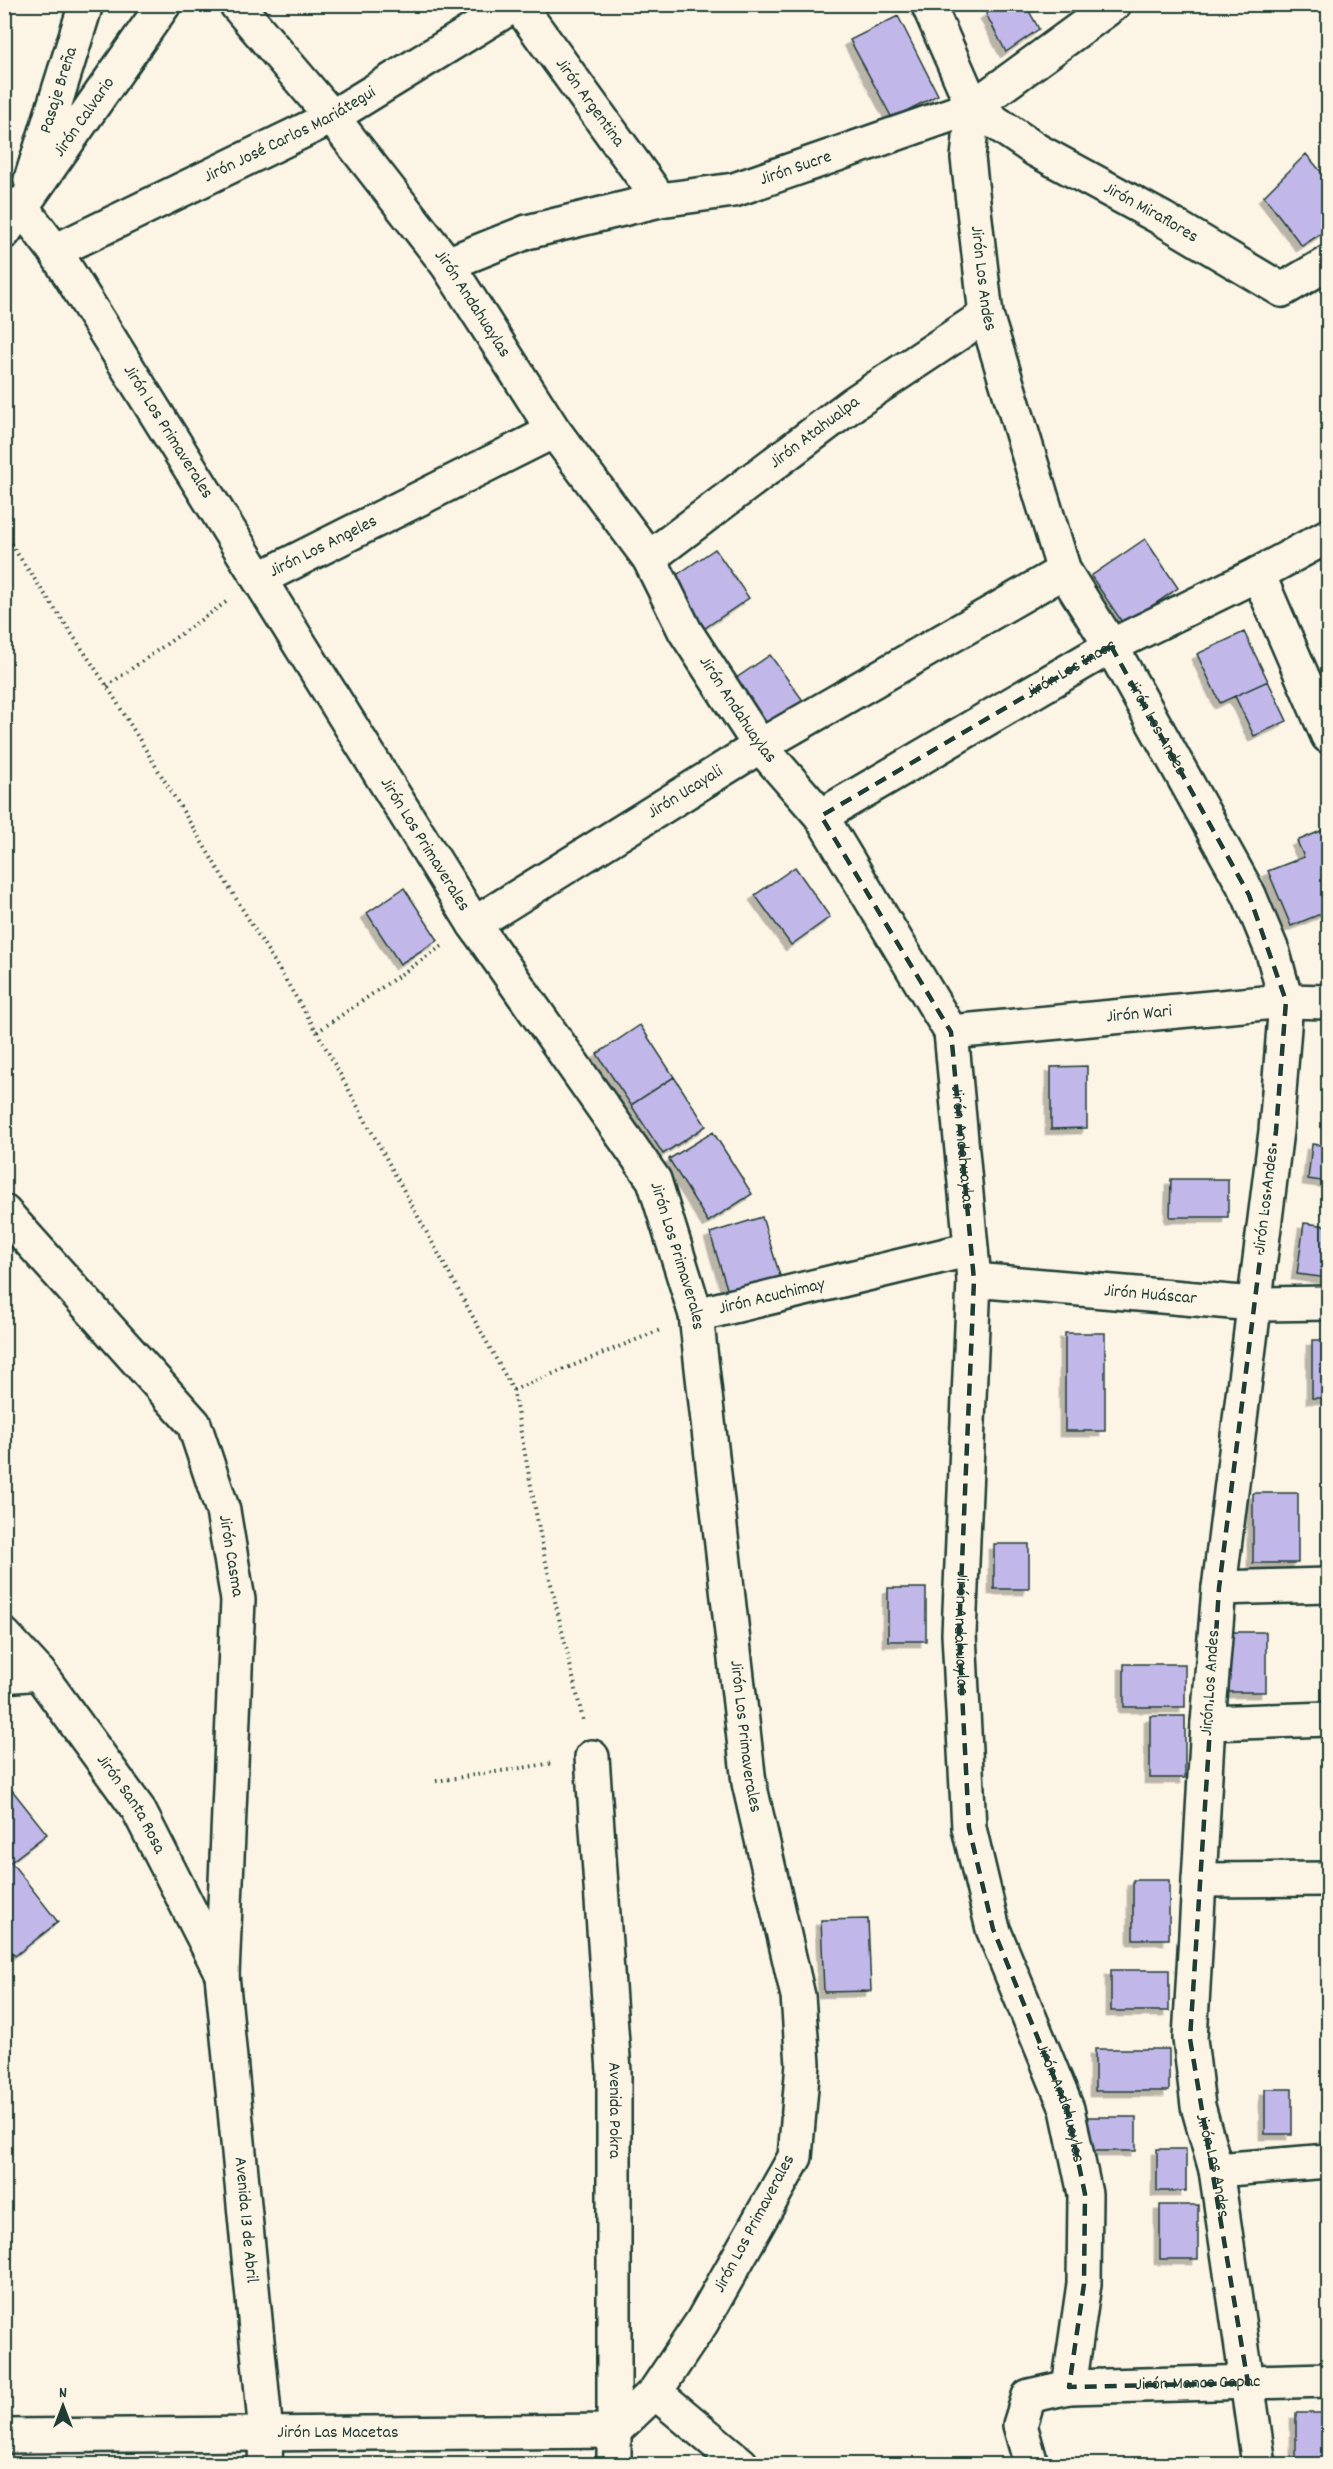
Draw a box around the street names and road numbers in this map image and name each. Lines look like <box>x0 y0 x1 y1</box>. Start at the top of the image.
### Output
street label: Pasaje Breña <box>34 43 84 137</box>
street label: Jirón Argentina <box>549 53 631 153</box>
street label: Jirón Calvario <box>48 72 121 162</box>
street label: Jirón José Carlos Mariátegui <box>200 80 381 190</box>
street label: Jirón Sucre <box>756 144 835 193</box>
street label: Jirón Miraflores <box>1099 176 1203 250</box>
street label: Jirón Los Andes <box>963 224 1003 334</box>
street label: Jirón Andahuaylas <box>428 244 516 363</box>
street label: Jirón Los Primaverales <box>117 360 219 504</box>
street label: Jirón Atahualpa <box>765 390 865 475</box>
street label: Jirón Los Angeles <box>265 509 382 584</box>
street label: Jirón Los Incas <box>1021 633 1121 706</box>
street label: Jirón Andahuaylas <box>692 652 782 769</box>
street label: Jirón Los Andes <box>1119 675 1193 780</box>
street label: Jirón Ucayali <box>643 759 728 825</box>
street label: Jirón Los Primaverales <box>373 773 476 916</box>
street label: Jirón Wari <box>1105 999 1173 1030</box>
street label: Jirón Andahuaylas <box>944 1085 980 1211</box>
street label: Jirón Los Andes <box>1248 1146 1286 1254</box>
street label: Jirón Los Primaverales <box>643 1179 710 1331</box>
street label: Jirón Acuchimay <box>716 1272 828 1322</box>
street label: Jirón Huáscar <box>1103 1279 1198 1312</box>
street label: Jirón Casma <box>211 1513 250 1599</box>
street label: Jirón Andahuaylas <box>946 1571 975 1696</box>
street label: Jirón Los Andes <box>1195 1629 1227 1737</box>
street label: Jirón Los Primaverales <box>723 1659 768 1815</box>
street label: Jirón Santa Rosa <box>90 1749 172 1859</box>
street label: Jirón Andahuaylas <box>1029 2040 1091 2165</box>
street label: Avenida Pokra <box>601 2061 627 2159</box>
street label: Jirón Los Andes <box>1188 2111 1235 2220</box>
street label: Jirón Los Primaverales <box>708 2150 802 2298</box>
street label: Avenida 13 de Abril <box>227 2156 264 2285</box>
street label: Jirón Manco Capac <box>1135 2369 1261 2398</box>
street label: Jirón Las Macetas <box>277 2421 399 2446</box>

